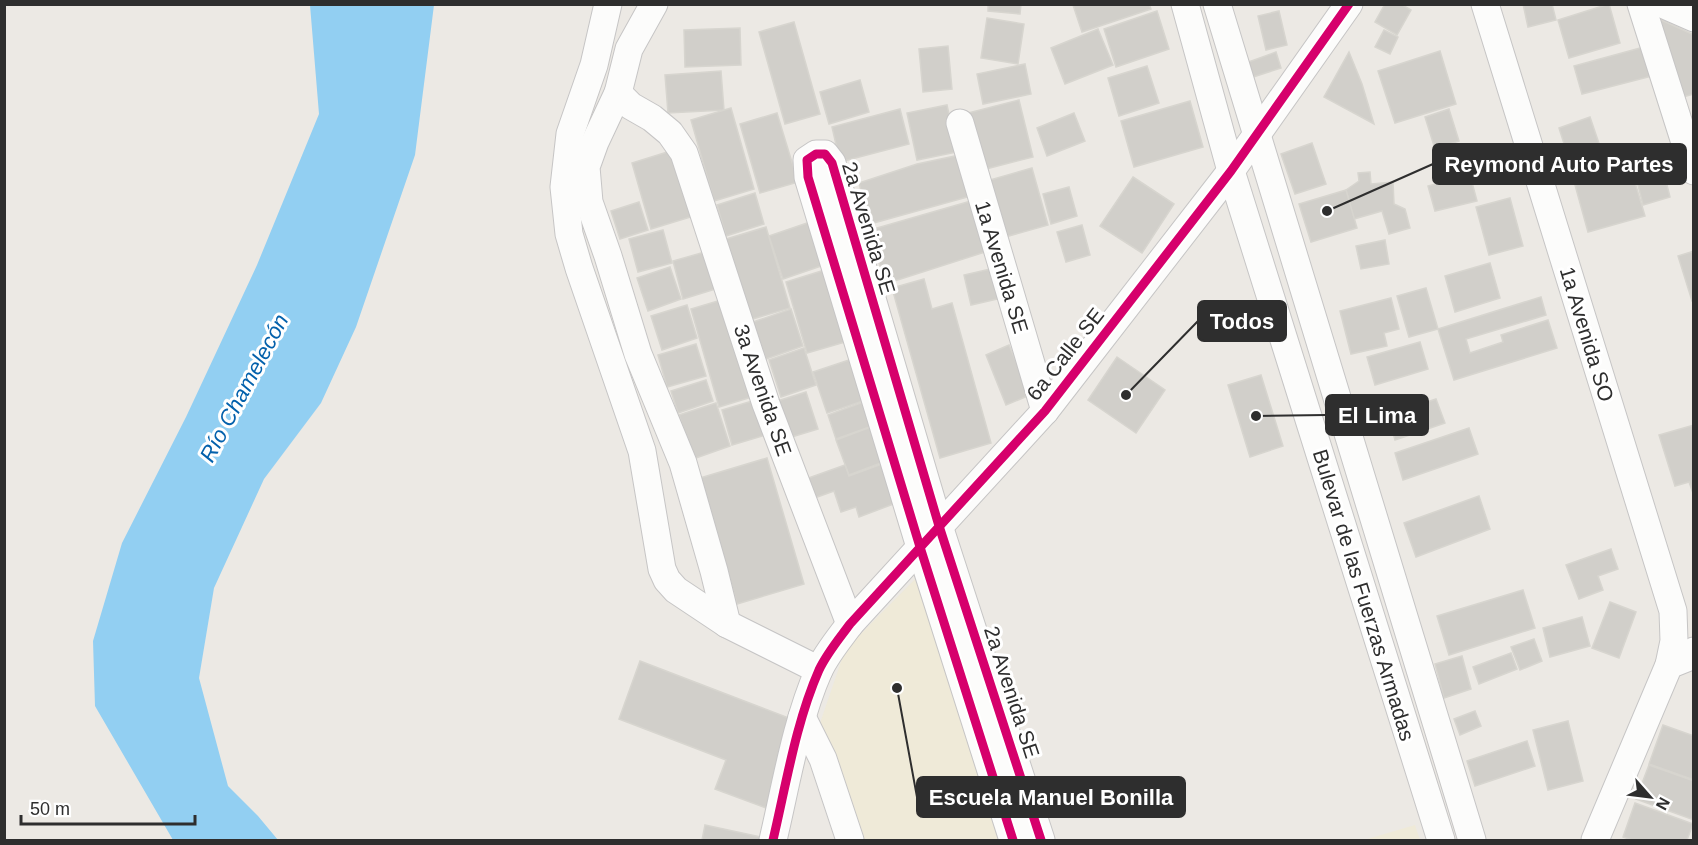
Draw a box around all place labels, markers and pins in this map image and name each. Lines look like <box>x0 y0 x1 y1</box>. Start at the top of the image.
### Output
callout: Reymond Auto Partes <box>1433 144 1686 184</box>
callout: Todos <box>1198 301 1286 341</box>
callout: El Lima <box>1326 395 1428 435</box>
callout: Escuela Manuel Bonilla <box>917 777 1185 817</box>

